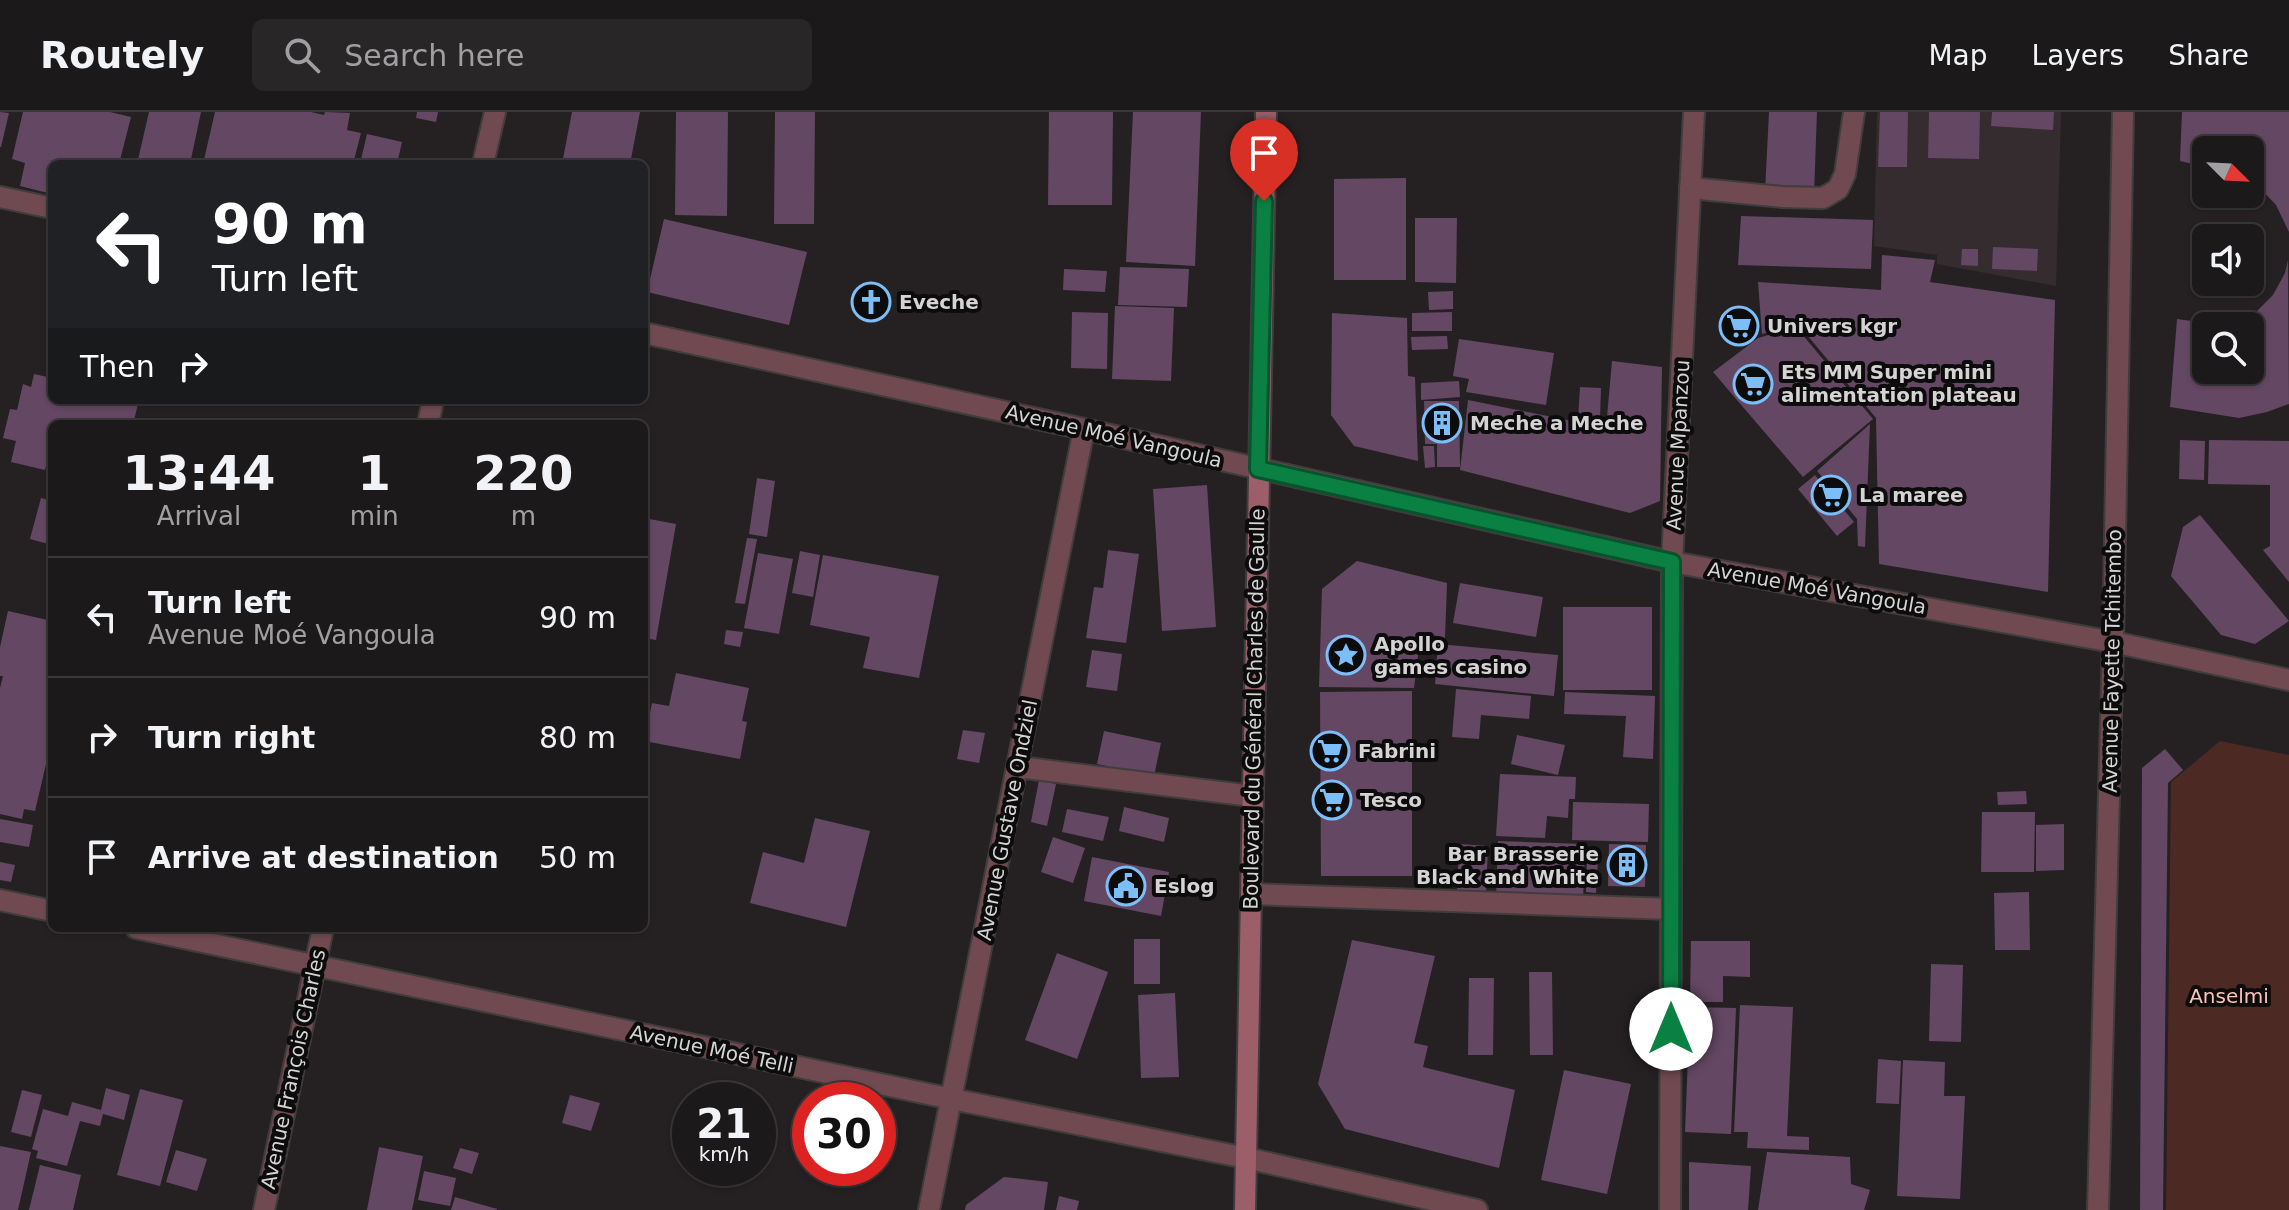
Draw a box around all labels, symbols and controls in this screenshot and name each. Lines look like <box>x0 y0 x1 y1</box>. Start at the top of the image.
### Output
search box <box>252 19 812 91</box>
text: Routely <box>40 33 204 77</box>
icon: search <box>280 33 324 77</box>
text: Search here <box>344 38 524 73</box>
text: Map <box>1928 39 1988 72</box>
text: Layers <box>2032 39 2124 72</box>
text: Share <box>2168 39 2249 72</box>
pin <box>1230 119 1298 201</box>
icon: arrive <box>1242 131 1286 175</box>
north arrow <box>2192 136 2264 208</box>
map controls <box>2192 136 2264 384</box>
text: 90 m <box>212 191 368 256</box>
icon: left <box>80 192 184 296</box>
button: sound <box>2192 224 2264 296</box>
text: Turn left <box>212 258 358 299</box>
church icon: Eveche <box>850 281 892 323</box>
place label: Eveche <box>899 290 979 314</box>
supermarket icon: Univers kgr <box>1718 305 1760 347</box>
button: search <box>2192 312 2264 384</box>
place label: Univers kgr <box>1767 314 1897 338</box>
icon: right <box>171 344 215 388</box>
text: Then <box>80 349 155 384</box>
street label: Avenue Mpanzou <box>1662 359 1694 531</box>
place label: Ets MM Super mini alimentation plateau <box>1781 360 2017 407</box>
supermarket icon: Ets MM Super mini alimentation plateau <box>1732 363 1774 405</box>
street label: Avenue Moé Vangoula <box>1003 399 1225 473</box>
building icon: Meche a Meche <box>1421 402 1463 444</box>
place label: Meche a Meche <box>1470 411 1644 435</box>
text: 13:44 <box>122 445 275 501</box>
text: 1 <box>358 445 391 501</box>
text: 220 <box>473 445 573 501</box>
supermarket icon: La maree <box>1810 474 1852 516</box>
place label: La maree <box>1859 483 1964 507</box>
text: Arrival <box>157 501 241 531</box>
text: min <box>350 501 399 531</box>
text: m <box>511 501 536 531</box>
street label: Boulevard du Général Charles de Gaulle <box>1238 508 1270 910</box>
street label: Avenue Fayette Tchitembo <box>2098 529 2126 793</box>
street label: Avenue Moé Vangoula <box>1706 557 1928 619</box>
text: Turn left <box>148 585 291 620</box>
icon: left <box>80 595 124 639</box>
text: 90 m <box>539 600 616 635</box>
text: Avenue Moé Vangoula <box>148 620 436 650</box>
place label: Apollo games casino <box>1374 632 1527 679</box>
place icon: Apollo games casino <box>1325 634 1367 676</box>
street label: Avenue Gustave Ondziel <box>972 698 1042 942</box>
icon: right <box>80 715 124 759</box>
text: Turn right <box>148 720 315 755</box>
text: 80 m <box>539 720 616 755</box>
supermarket icon: Fabrini <box>1309 730 1351 772</box>
place label: Fabrini <box>1358 739 1436 763</box>
supermarket icon: Tesco <box>1311 779 1353 821</box>
place label: Tesco <box>1360 788 1422 812</box>
icon: arrive <box>80 835 124 879</box>
text: Arrive at destination <box>148 840 499 875</box>
text: 50 m <box>539 840 616 875</box>
place label: Bar Brasserie Black and White <box>1416 842 1599 889</box>
building icon: Bar Brasserie Black and White <box>1606 844 1648 886</box>
public building icon: Eslog <box>1105 865 1147 907</box>
place label: Eslog <box>1154 874 1214 898</box>
street label: Avenue François Charles <box>256 947 330 1191</box>
park label: Anselmi <box>2189 984 2269 1008</box>
position arrow <box>1629 987 1713 1071</box>
street label: Avenue Moé Telli <box>628 1020 796 1078</box>
speed limit sign: 30 <box>792 1082 896 1186</box>
text: 21 <box>696 1101 752 1147</box>
text: km/h <box>699 1142 749 1166</box>

